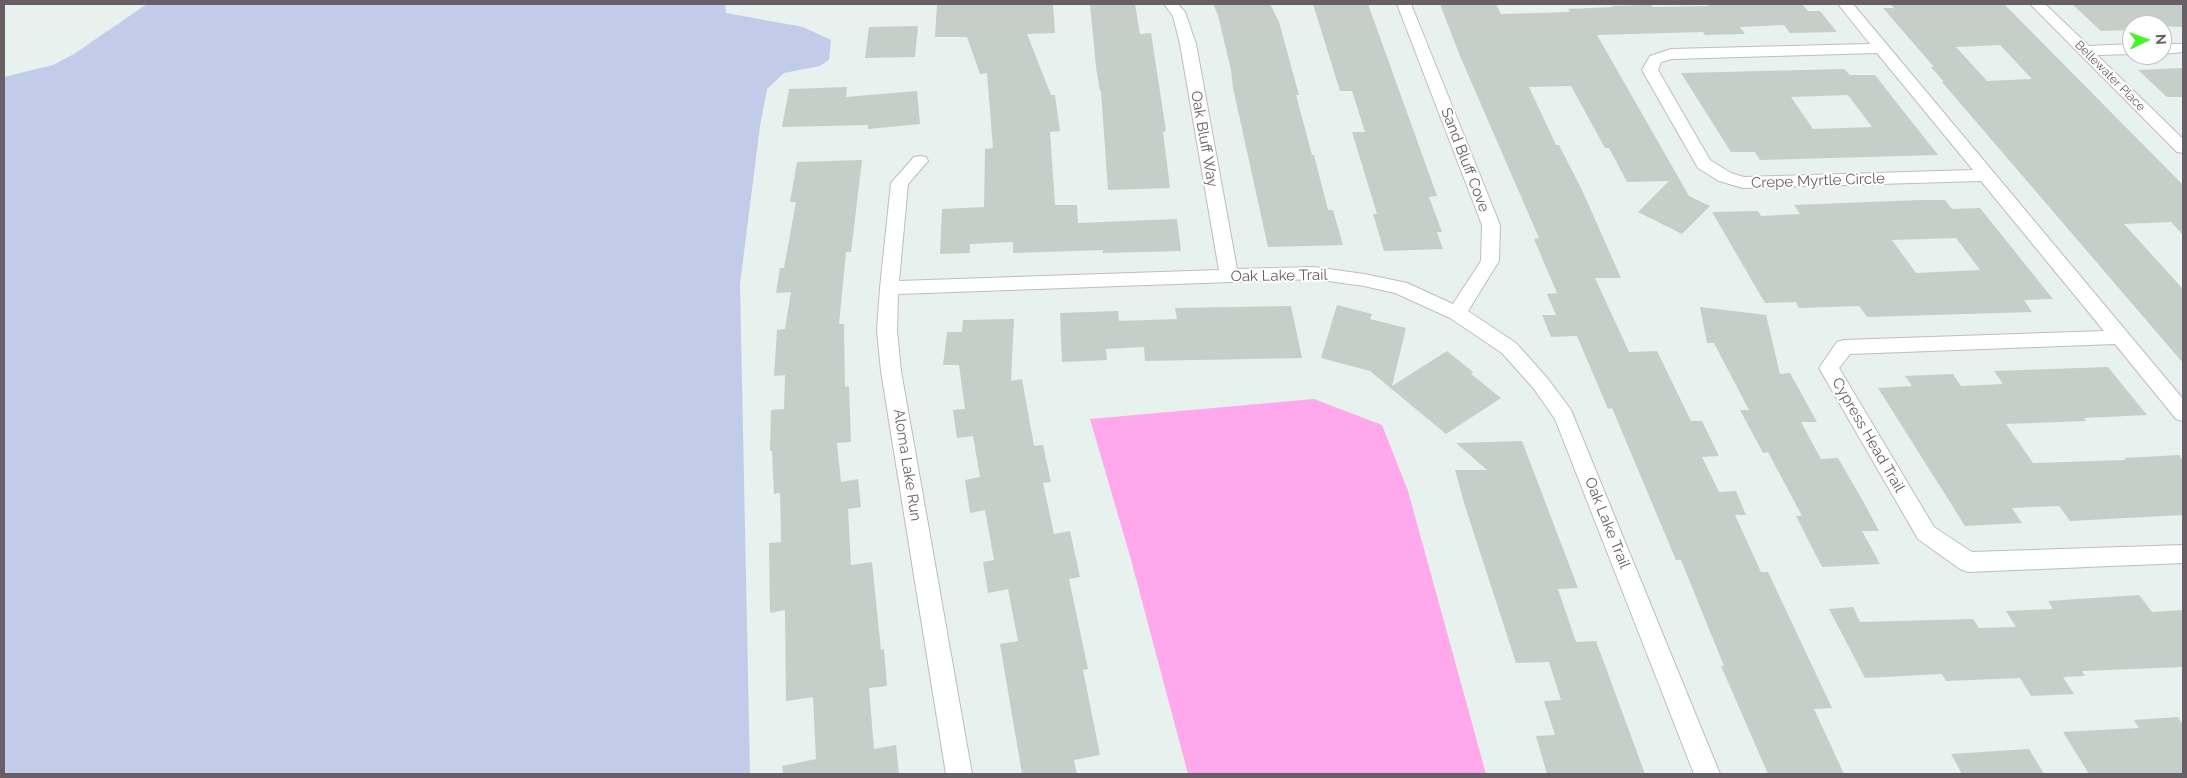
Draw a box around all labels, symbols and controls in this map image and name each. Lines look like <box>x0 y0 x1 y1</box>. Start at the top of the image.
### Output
north arrow <box>2122 15 2172 65</box>
text: N <box>2153 34 2169 45</box>
street label: Bellewater Place <box>2072 38 2148 114</box>
street label: Oak Bluff Way <box>1187 89 1221 189</box>
street label: Sand Bluff Cove <box>1437 105 1493 215</box>
street label: Crepe Myrtle Circle <box>1751 170 1885 192</box>
street label: Oak Lake Trail <box>1230 266 1328 286</box>
street label: Cypress Head Trail <box>1828 374 1908 496</box>
street label: Aloma Lake Run <box>889 408 925 522</box>
street label: Oak Lake Trail <box>1581 475 1633 571</box>

